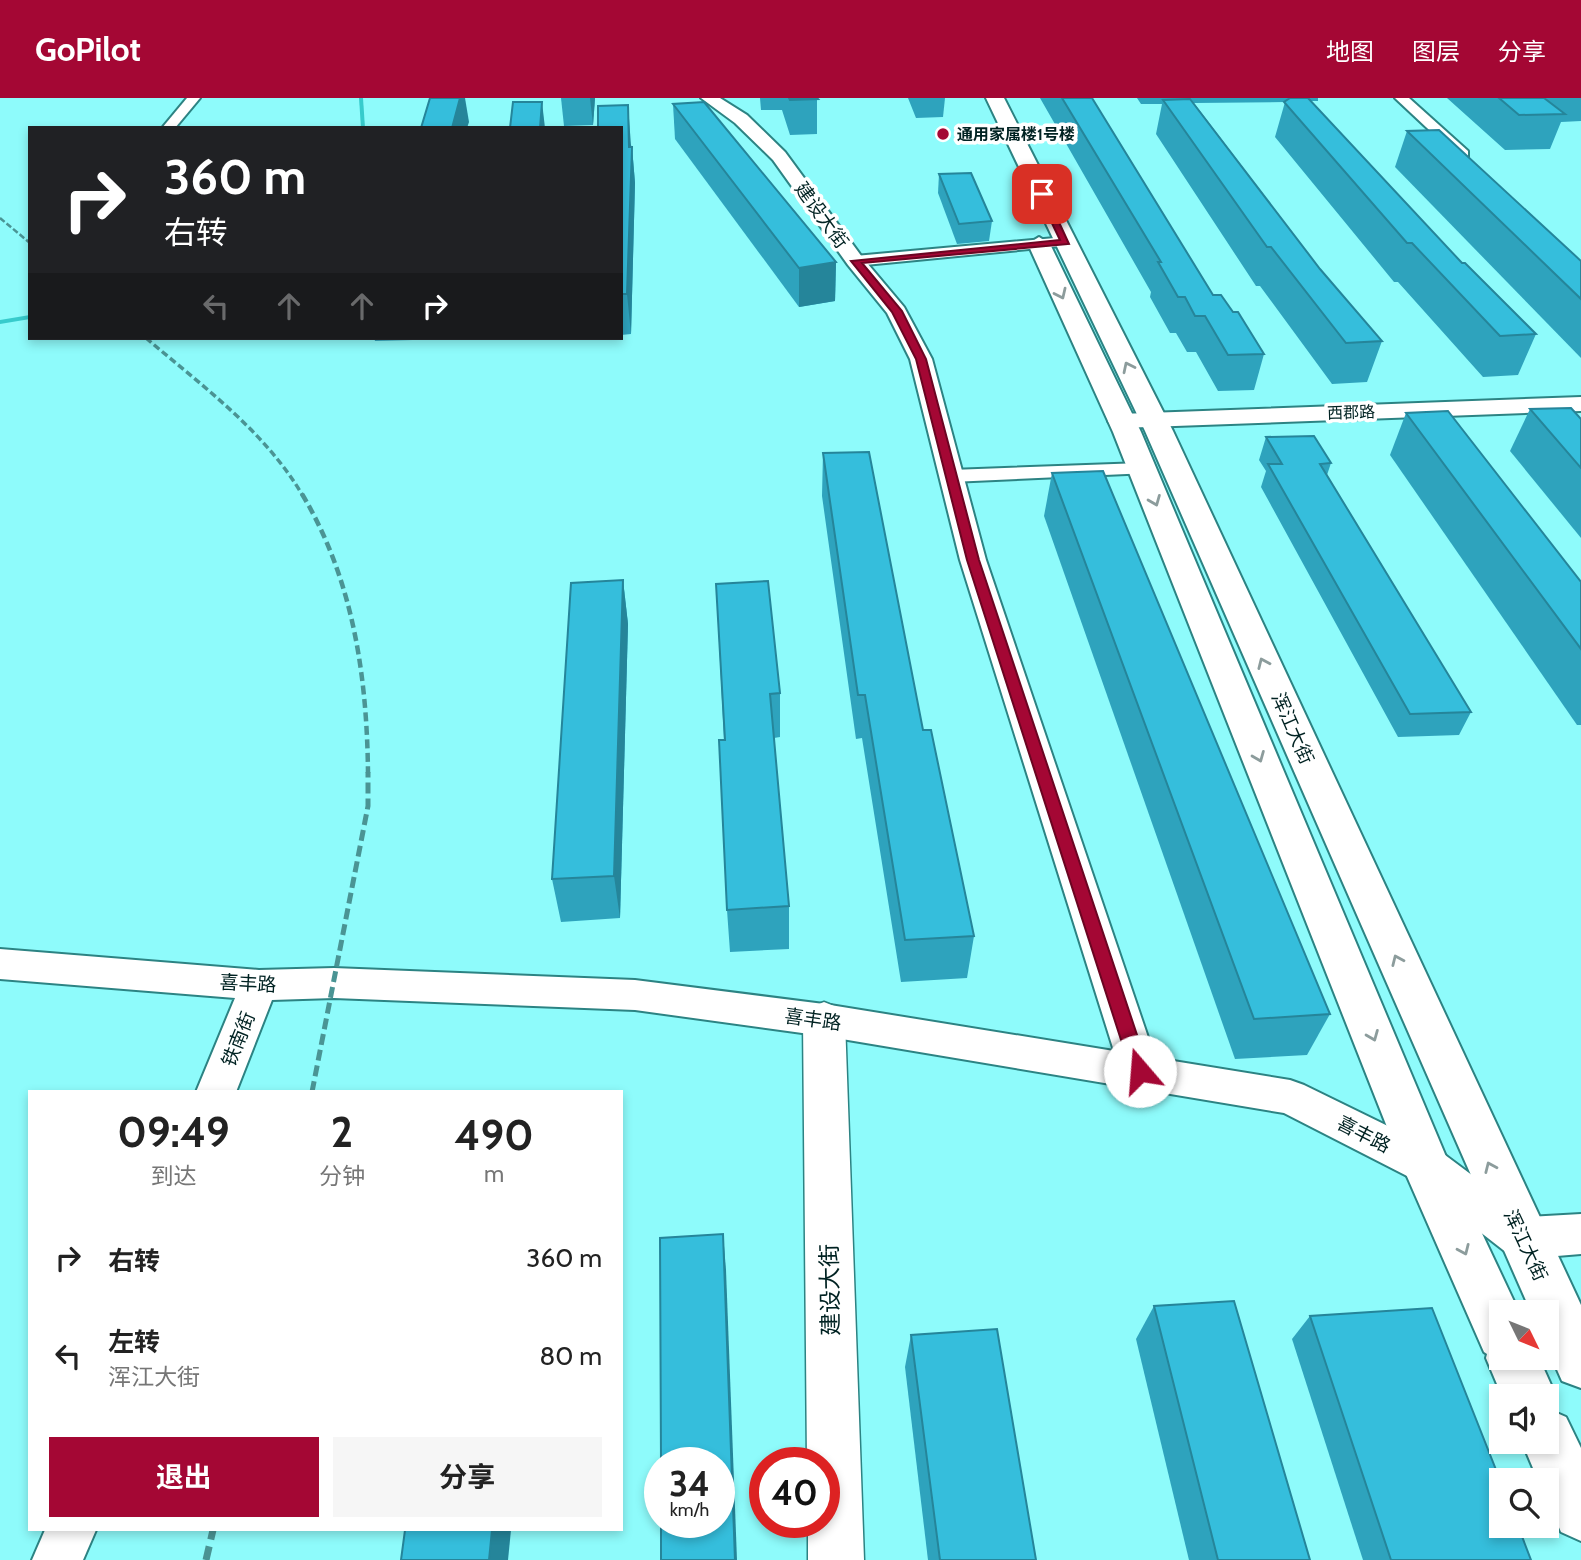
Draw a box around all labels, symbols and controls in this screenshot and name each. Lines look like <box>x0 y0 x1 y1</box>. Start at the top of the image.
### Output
text: GoPilot <box>35 29 141 69</box>
text: 地图 <box>1326 37 1374 66</box>
text: 图层 <box>1412 37 1460 66</box>
text: 分享 <box>1498 37 1546 66</box>
place label: 通用家属楼1号楼 <box>957 125 1075 144</box>
marker: 通用家属楼1号楼 <box>935 126 951 142</box>
text: 360 m <box>164 147 306 206</box>
icon: right <box>49 154 140 245</box>
pin <box>1012 164 1072 224</box>
icon: arrive <box>1023 175 1061 213</box>
street label: 建设大街 <box>790 178 853 253</box>
text: 右转 <box>164 213 228 252</box>
one-way arrow <box>1053 286 1067 299</box>
icon: left <box>197 287 235 325</box>
icon: ahead <box>270 287 308 325</box>
icon: ahead <box>343 287 381 325</box>
icon: right <box>416 287 454 325</box>
one-way arrow <box>1122 362 1136 374</box>
street label: 西郡路 <box>1327 402 1375 423</box>
one-way arrow <box>1146 494 1160 506</box>
one-way arrow <box>1257 657 1271 670</box>
street label: 浑江大街 <box>1267 689 1319 768</box>
one-way arrow <box>1251 750 1265 762</box>
one-way arrow <box>1391 954 1405 967</box>
street label: 喜丰路 <box>219 971 277 996</box>
street label: 喜丰路 <box>783 1004 843 1035</box>
street label: 铁南街 <box>217 1008 260 1070</box>
one-way arrow <box>1364 1029 1378 1041</box>
position arrow <box>1103 1034 1177 1108</box>
text: 09:49 <box>117 1106 230 1158</box>
text: 2 <box>331 1106 353 1158</box>
text: 490 <box>454 1109 534 1161</box>
street label: 喜丰路 <box>1333 1111 1394 1158</box>
text: m <box>484 1160 504 1188</box>
text: 到达 <box>150 1162 196 1190</box>
text: 分钟 <box>319 1162 365 1190</box>
one-way arrow <box>1484 1162 1498 1174</box>
street label: 浑江大街 <box>1499 1206 1552 1285</box>
icon: right <box>49 1239 87 1277</box>
text: 360 m <box>526 1242 602 1274</box>
one-way arrow <box>1456 1243 1470 1255</box>
street label: 建设大街 <box>815 1244 845 1336</box>
text: 右转 <box>108 1245 160 1277</box>
north arrow <box>1489 1300 1559 1370</box>
map controls <box>1489 1300 1559 1538</box>
text: 左转 <box>108 1326 160 1358</box>
icon: left <box>49 1337 87 1375</box>
text: 80 m <box>539 1340 602 1372</box>
text: 浑江大街 <box>108 1363 200 1391</box>
button: sound <box>1489 1384 1559 1454</box>
button: 退出 <box>49 1437 319 1517</box>
button: 分享 <box>333 1437 602 1517</box>
speed limit sign: 40 <box>749 1447 840 1538</box>
text: 34 <box>669 1462 710 1505</box>
button: search <box>1489 1468 1559 1538</box>
text: km/h <box>670 1499 709 1521</box>

